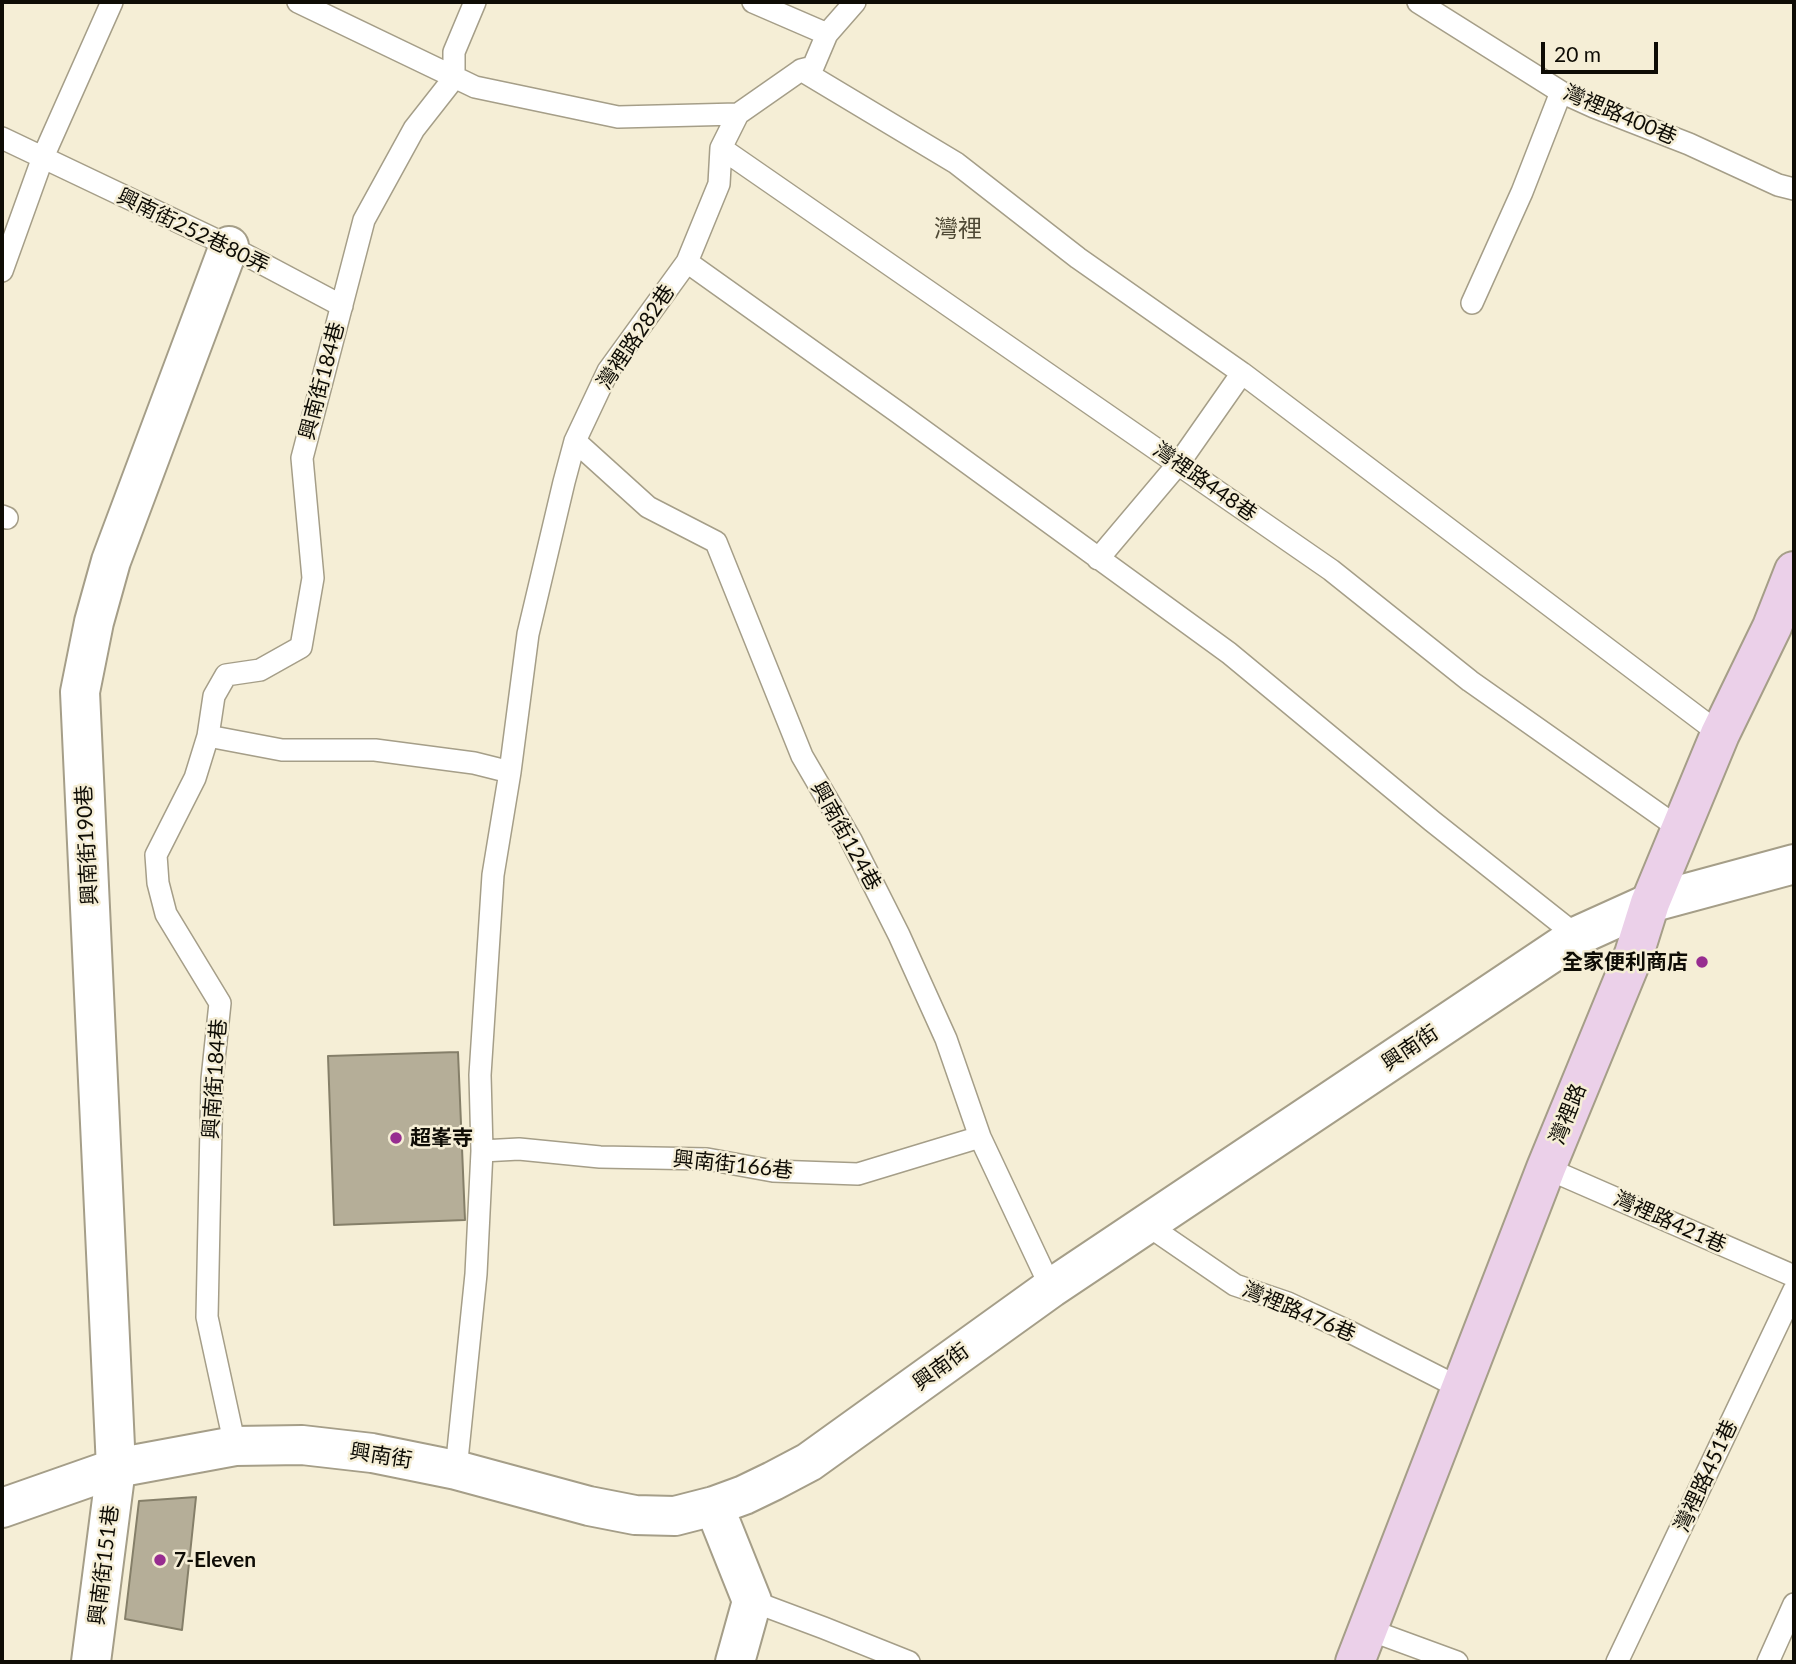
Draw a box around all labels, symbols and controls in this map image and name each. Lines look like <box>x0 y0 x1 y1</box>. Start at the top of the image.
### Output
scale bar <box>1544 28 1661 72</box>
text: 20 m <box>1554 41 1601 66</box>
street label: 灣裡路400巷 <box>1560 80 1680 150</box>
street label: 興南街252巷80弄 <box>113 183 273 279</box>
district label: 灣裡 <box>934 215 982 243</box>
street label: 灣裡路282巷 <box>592 280 680 394</box>
street label: 興南街184巷 <box>294 320 350 442</box>
street label: 灣裡路448巷 <box>1148 437 1262 527</box>
street label: 興南街124巷 <box>806 777 886 895</box>
street label: 興南街190巷 <box>71 784 103 906</box>
place label: 全家便利商店 <box>1562 949 1688 975</box>
marker: 全家便利商店 <box>1694 954 1710 970</box>
street label: 興南街184巷 <box>198 1018 232 1140</box>
street label: 興南街 <box>1377 1020 1443 1076</box>
street label: 灣裡路 <box>1545 1080 1591 1148</box>
place label: 超峯寺 <box>410 1125 473 1151</box>
marker: 超峯寺 <box>388 1130 404 1146</box>
street label: 興南街166巷 <box>672 1146 794 1184</box>
street label: 灣裡路421巷 <box>1610 1186 1730 1258</box>
street label: 灣裡路476巷 <box>1239 1277 1359 1347</box>
street label: 興南街 <box>908 1338 974 1396</box>
street label: 灣裡路451巷 <box>1669 1416 1743 1536</box>
street label: 興南街 <box>348 1439 414 1473</box>
street label: 興南街151巷 <box>84 1504 124 1626</box>
place label: 7-Eleven <box>174 1547 256 1573</box>
marker: 7-Eleven <box>152 1552 168 1568</box>

